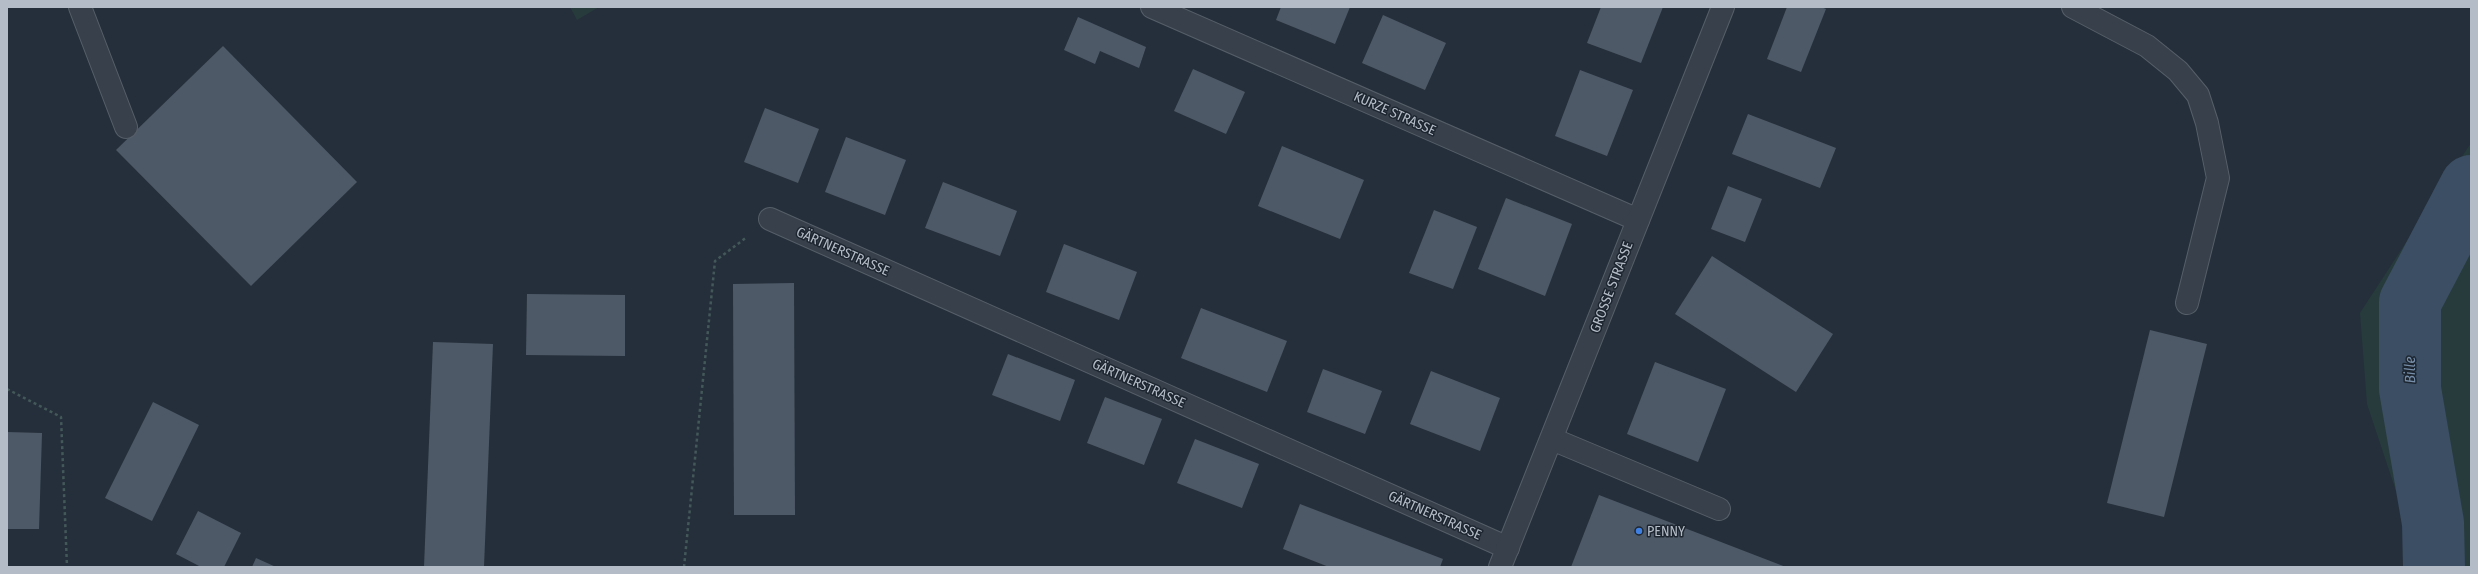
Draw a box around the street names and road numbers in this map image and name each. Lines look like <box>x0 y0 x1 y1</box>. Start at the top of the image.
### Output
street label: KURZE STRASSE <box>1351 88 1439 139</box>
street label: GÄRTNERSTRASSE <box>794 223 892 280</box>
street label: GROSSE STRASSE <box>1586 239 1637 335</box>
street label: GÄRTNERSTRASSE <box>1090 355 1188 412</box>
street label: GÄRTNERSTRASSE <box>1386 487 1484 544</box>

